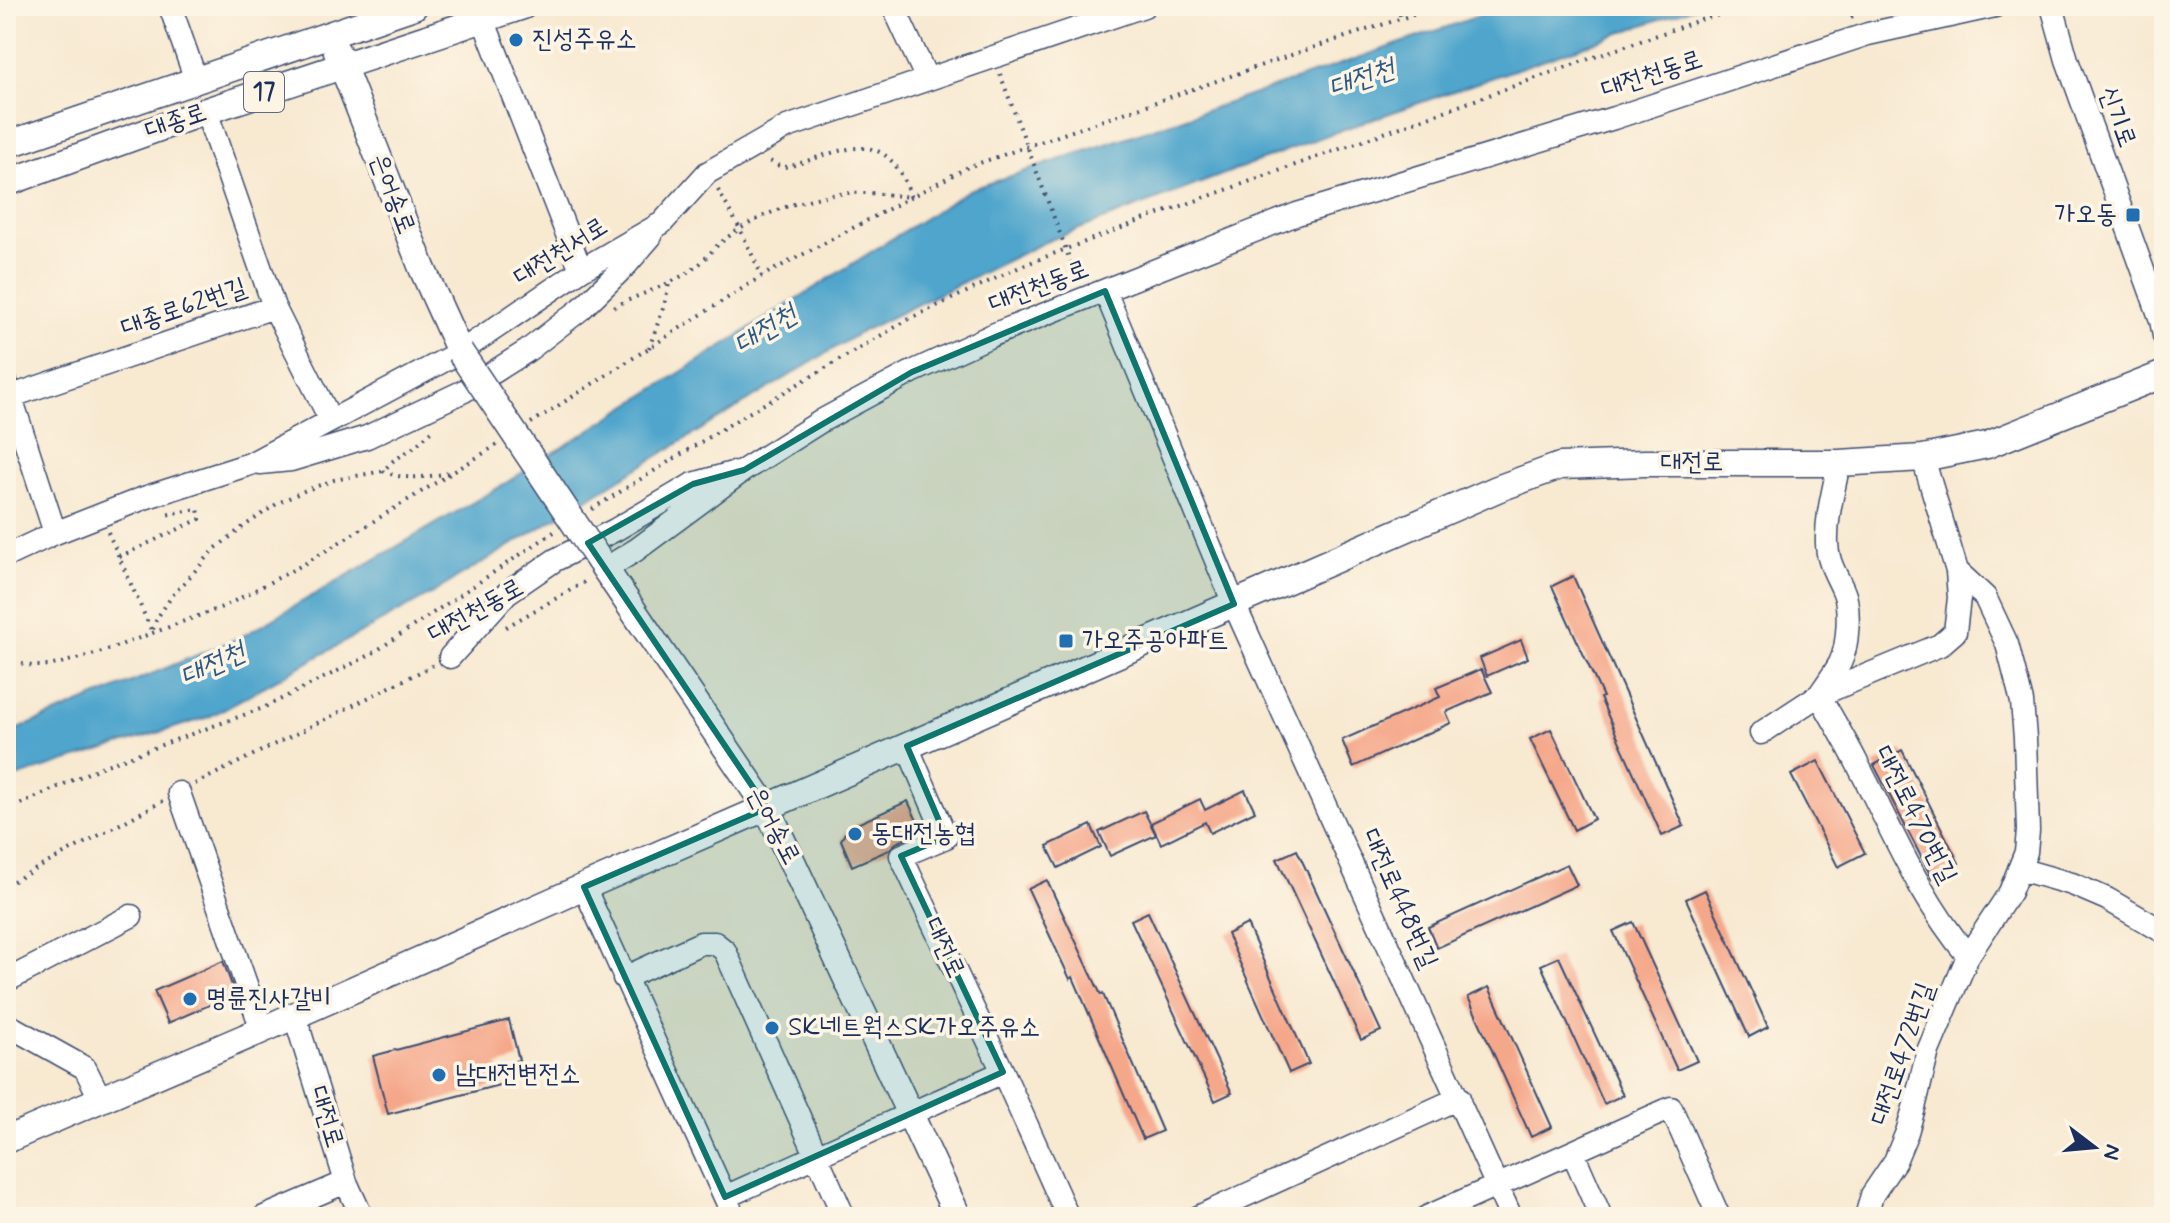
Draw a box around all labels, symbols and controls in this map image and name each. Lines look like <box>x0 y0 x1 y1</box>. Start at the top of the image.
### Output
place label: 진성주유소 <box>532 23 637 57</box>
marker: 진성주유소 <box>507 31 525 49</box>
street label: 대전천동로 <box>1597 43 1707 107</box>
water label: 대전천 <box>1324 50 1402 107</box>
road number: 17 <box>244 72 284 112</box>
street label: 신기로 <box>2090 82 2144 152</box>
street label: 대종로 <box>141 96 211 148</box>
street label: 은어송로 <box>361 149 423 239</box>
place label: 가오동 <box>2054 198 2117 232</box>
marker: 가오동 <box>2124 206 2142 224</box>
street label: 대전천서로 <box>508 210 614 294</box>
street label: 대전천동로 <box>984 252 1094 322</box>
street label: 대종로62번길 <box>117 271 251 345</box>
water label: 대전천 <box>728 295 807 364</box>
street label: 대전로 <box>1661 446 1723 480</box>
street label: 대전천동로 <box>422 571 530 651</box>
place label: 가오주공아파트 <box>1082 624 1228 658</box>
marker: 가오주공아파트 <box>1057 632 1075 650</box>
water label: 대전천 <box>175 633 254 696</box>
street label: 대전로470번길 <box>1866 740 1964 890</box>
street label: 은어송로 <box>738 781 808 871</box>
place label: 동대전농협 <box>871 817 976 851</box>
street label: 대전로448번길 <box>1353 824 1445 974</box>
marker: 동대전농협 <box>846 825 864 843</box>
street label: 대전로 <box>915 912 973 984</box>
street label: 대전로472번길 <box>1863 978 1943 1130</box>
place label: 명륜진사갈비 <box>206 982 332 1016</box>
marker: 명륜진사갈비 <box>181 990 199 1008</box>
place label: SK네트웍스SK가오주유소 <box>788 1011 1040 1045</box>
marker: SK네트웍스SK가오주유소 <box>763 1019 781 1037</box>
place label: 남대전변전소 <box>455 1058 581 1092</box>
marker: 남대전변전소 <box>430 1066 448 1084</box>
street label: 대전로 <box>301 1082 351 1152</box>
north arrow <box>2054 1107 2134 1187</box>
text: N <box>2096 1141 2127 1163</box>

